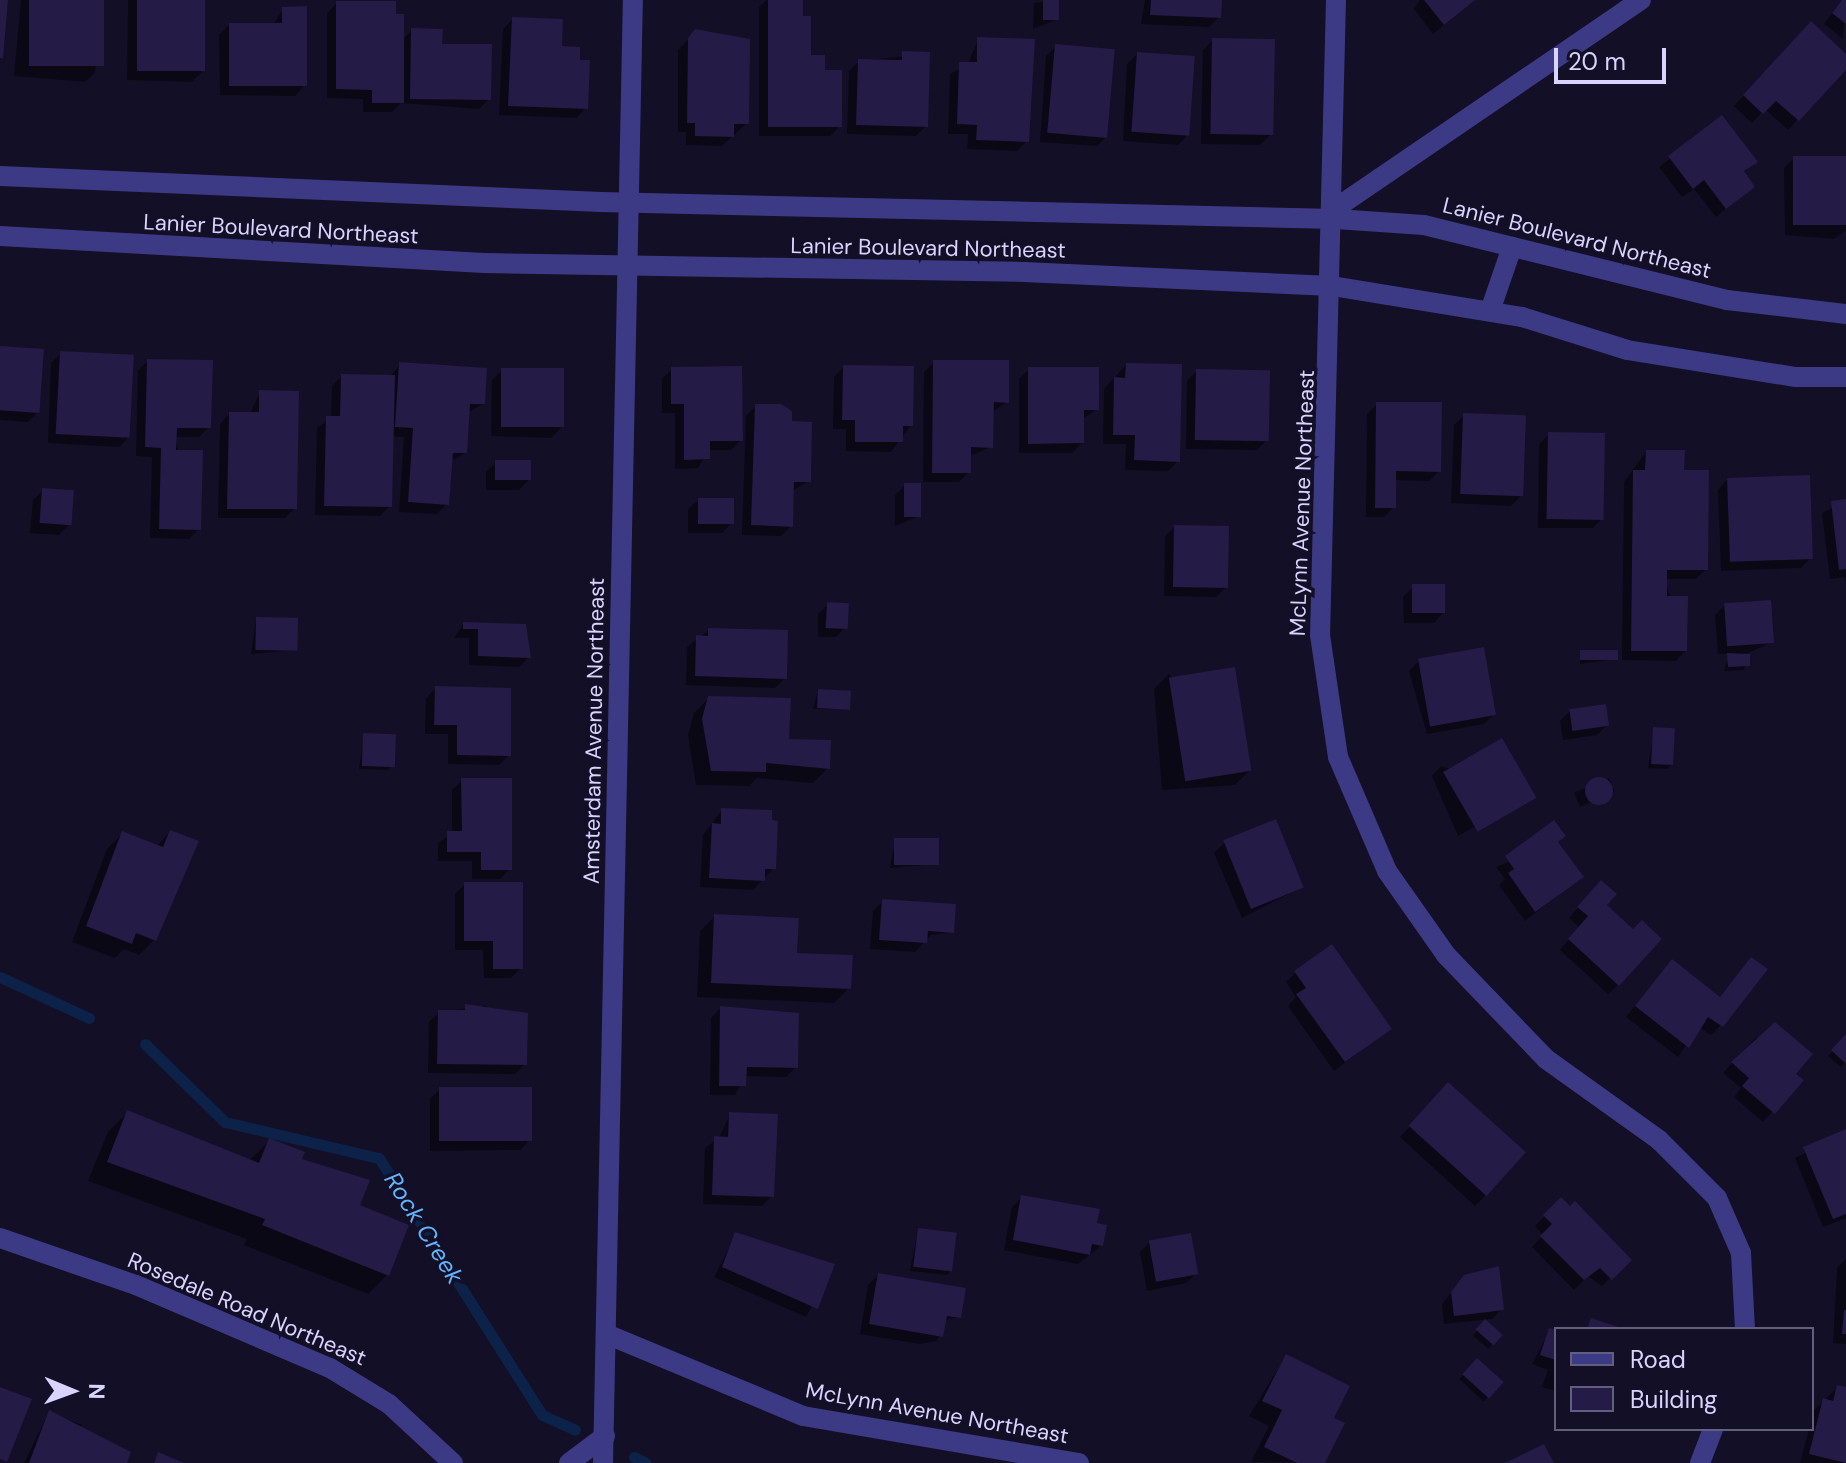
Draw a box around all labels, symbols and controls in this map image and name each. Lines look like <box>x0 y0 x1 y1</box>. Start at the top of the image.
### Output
scale bar <box>1558 32 1670 82</box>
text: 20 m <box>1568 46 1626 77</box>
street label: Lanier Boulevard Northeast <box>1440 192 1714 284</box>
street label: Lanier Boulevard Northeast <box>143 209 419 249</box>
street label: Lanier Boulevard Northeast <box>790 232 1066 264</box>
street label: McLynn Avenue Northeast <box>1284 369 1320 637</box>
street label: Amsterdam Avenue Northeast <box>578 578 610 884</box>
water label: Rock Creek <box>378 1167 470 1289</box>
street label: Rosedale Road Northeast <box>124 1247 370 1371</box>
legend <box>1554 1327 1814 1431</box>
text: Road <box>1630 1344 1686 1375</box>
north arrow <box>32 1351 112 1431</box>
street label: McLynn Avenue Northeast <box>803 1377 1071 1449</box>
text: N <box>82 1383 111 1400</box>
text: Building <box>1630 1384 1717 1415</box>

